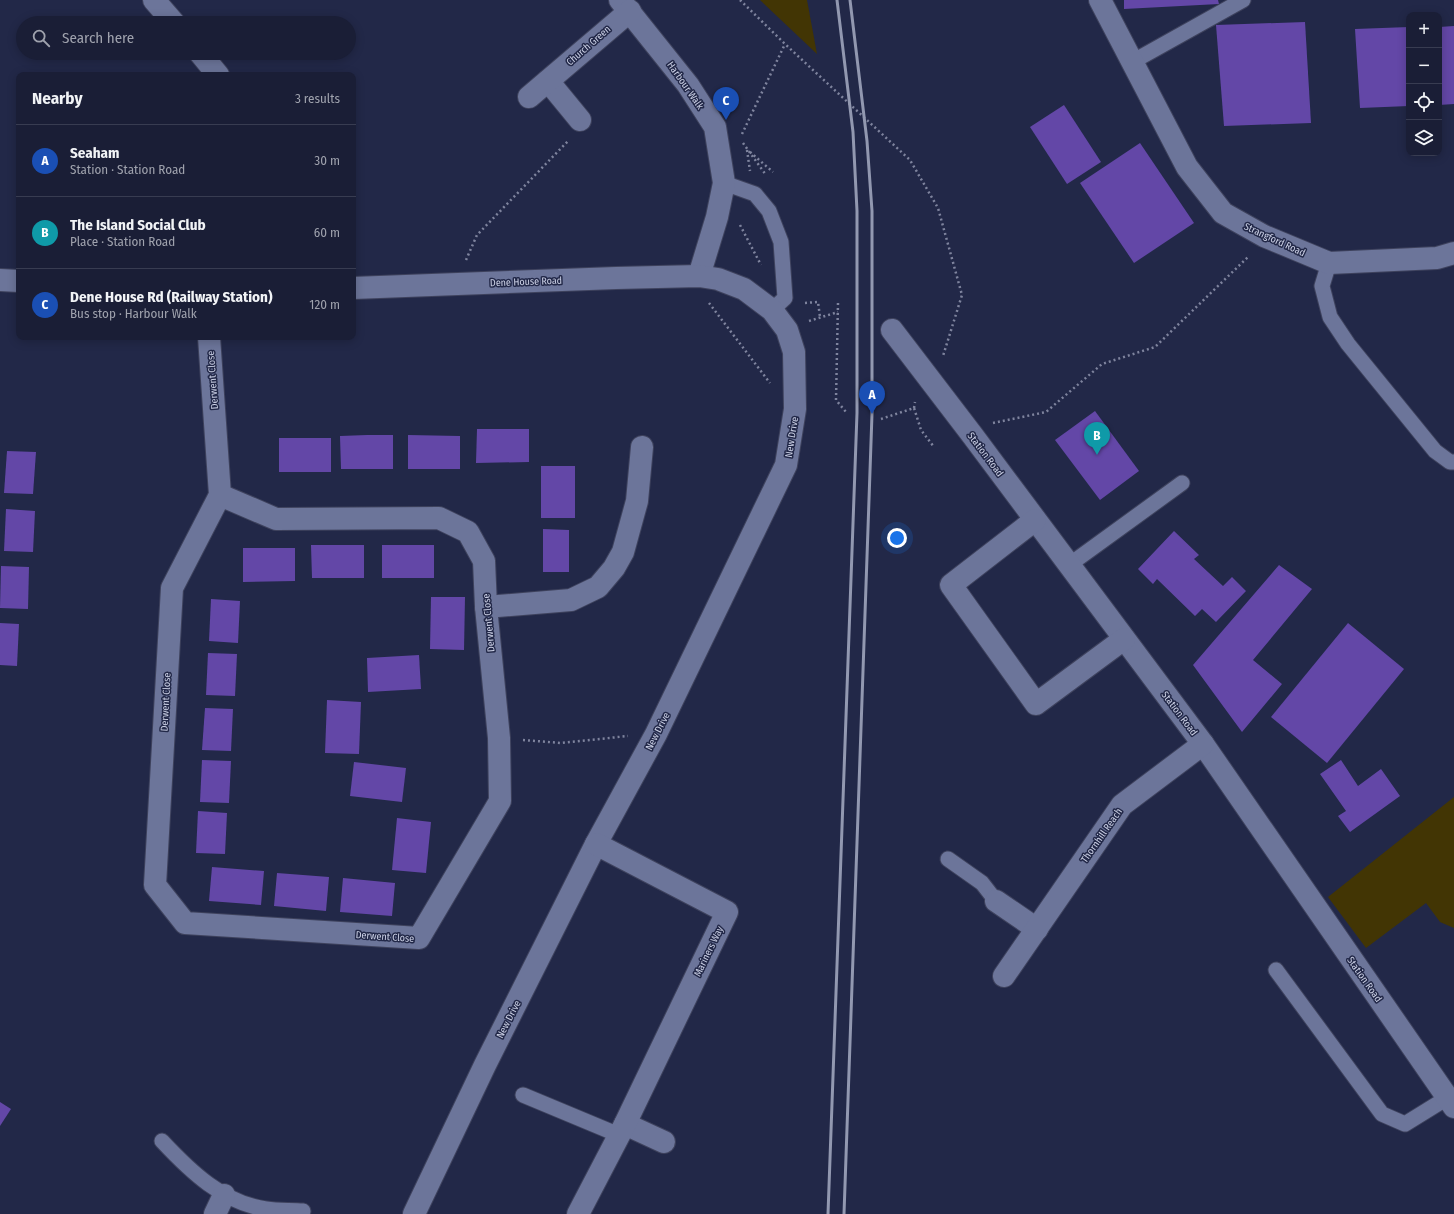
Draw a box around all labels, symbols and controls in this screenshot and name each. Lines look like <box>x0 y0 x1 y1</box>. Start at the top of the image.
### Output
map controls <box>1406 12 1442 156</box>
button: + <box>1406 12 1442 48</box>
search box <box>16 16 356 60</box>
street label: Church Green <box>564 23 613 68</box>
icon: search <box>30 27 52 49</box>
text: Search here <box>62 29 134 47</box>
button: − <box>1406 48 1442 84</box>
street label: Harbour Walk <box>664 59 706 112</box>
button: locate <box>1406 84 1442 120</box>
pin: C <box>713 87 739 120</box>
text: Nearby <box>32 88 83 109</box>
text: 3 results <box>295 91 340 106</box>
button: layers <box>1406 120 1442 156</box>
text: Seaham <box>70 144 120 162</box>
text: A <box>41 153 49 168</box>
text: 30 m <box>314 153 340 168</box>
text: Station · Station Road <box>70 162 185 177</box>
text: The Island Social Club <box>70 216 206 234</box>
street label: Strangford Road <box>1242 220 1307 259</box>
text: B <box>41 225 49 240</box>
text: 60 m <box>314 225 340 240</box>
text: Place · Station Road <box>70 234 175 249</box>
street label: Dene House Road <box>490 275 562 289</box>
text: Dene House Rd (Railway Station) <box>70 288 272 306</box>
text: C <box>42 297 48 312</box>
text: 120 m <box>309 297 340 312</box>
text: Bus stop · Harbour Walk <box>70 306 197 321</box>
street label: Derwent Close <box>205 350 221 410</box>
pin: A <box>859 381 885 414</box>
street label: New Drive <box>783 416 801 458</box>
pin: B <box>1084 422 1110 455</box>
street label: Station Road <box>965 430 1006 479</box>
your location <box>887 528 907 548</box>
street label: Derwent Close <box>480 593 498 653</box>
street label: Derwent Close <box>158 672 174 732</box>
street label: Station Road <box>1159 689 1200 738</box>
street label: New Drive <box>643 710 673 752</box>
street label: Thornhill Reach <box>1079 806 1125 865</box>
street label: Mariners Way <box>692 924 726 979</box>
street label: Derwent Close <box>355 929 415 945</box>
street label: Station Road <box>1344 955 1384 1005</box>
street label: New Drive <box>494 998 524 1040</box>

